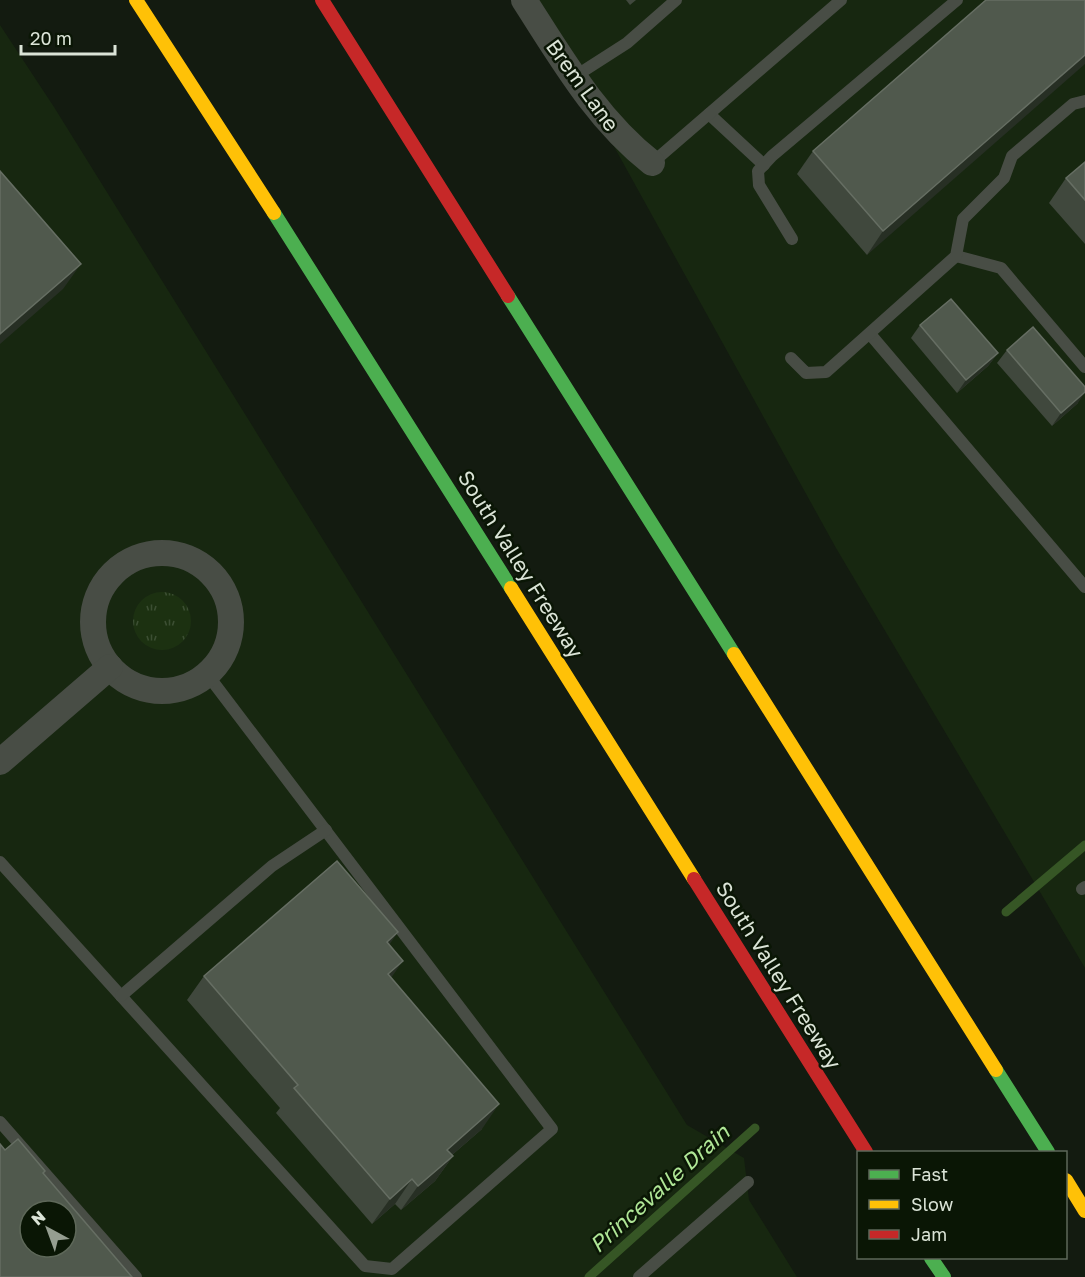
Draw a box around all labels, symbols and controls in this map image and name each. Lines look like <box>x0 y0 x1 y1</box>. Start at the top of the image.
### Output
scale bar <box>21 18 116 56</box>
text: 20 m <box>30 27 72 49</box>
street label: Brem Lane <box>541 34 625 136</box>
street label: South Valley Freeway <box>453 465 589 663</box>
street label: South Valley Freeway <box>711 876 847 1074</box>
water label: Princevalle Drain <box>584 1117 735 1258</box>
legend <box>857 1151 1067 1259</box>
text: Fast <box>911 1163 948 1185</box>
text: Slow <box>911 1193 954 1215</box>
north arrow <box>18 1199 78 1259</box>
text: N <box>27 1206 49 1229</box>
text: Jam <box>911 1223 947 1245</box>

